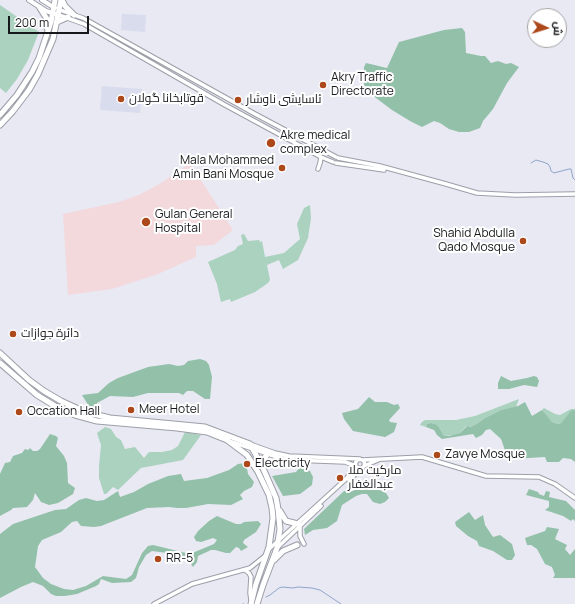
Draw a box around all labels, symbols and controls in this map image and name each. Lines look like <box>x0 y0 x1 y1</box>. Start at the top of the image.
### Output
scale bar <box>10 8 91 34</box>
north arrow <box>527 8 567 48</box>
text: 200 m <box>15 14 49 31</box>
text: ش <box>550 21 566 36</box>
place label: Akry Traffic Directorate <box>331 71 394 99</box>
marker: Akry Traffic Directorate <box>318 80 328 90</box>
place label: قوتابخانا گولان <box>129 92 204 106</box>
place label: ئاسايشى ناوشار <box>246 93 321 107</box>
marker: قوتابخانا گولان <box>116 94 126 104</box>
marker: ئاسايشى ناوشار <box>233 95 243 105</box>
place label: Akre medical complex <box>280 129 350 157</box>
marker: Akre medical complex <box>265 137 277 149</box>
place label: Mala Mohammed Amin Bani Mosque <box>173 154 274 182</box>
marker: Mala Mohammed Amin Bani Mosque <box>277 163 287 173</box>
place label: Gulan General Hospital <box>155 208 233 236</box>
marker: Gulan General Hospital <box>140 216 152 228</box>
place label: Shahid Abdulla Qado Mosque <box>433 227 515 255</box>
marker: Shahid Abdulla Qado Mosque <box>518 236 528 246</box>
place label: دائرة جوازات <box>21 327 79 341</box>
marker: دائرة جوازات <box>8 329 18 339</box>
place label: Meer Hotel <box>139 403 200 417</box>
place label: Occation Hall <box>27 405 100 419</box>
marker: Meer Hotel <box>126 405 136 415</box>
marker: Occation Hall <box>14 407 24 417</box>
place label: Zavye Mosque <box>445 448 525 462</box>
marker: Zavye Mosque <box>432 450 442 460</box>
place label: Electricity <box>255 457 310 471</box>
marker: Electricity <box>242 459 252 469</box>
place label: ماركيت ملا عبدالغفار <box>348 464 401 492</box>
marker: ماركيت ملا عبدالغفار <box>335 473 345 483</box>
place label: RR-5 <box>166 552 193 566</box>
marker: RR-5 <box>153 554 163 564</box>

